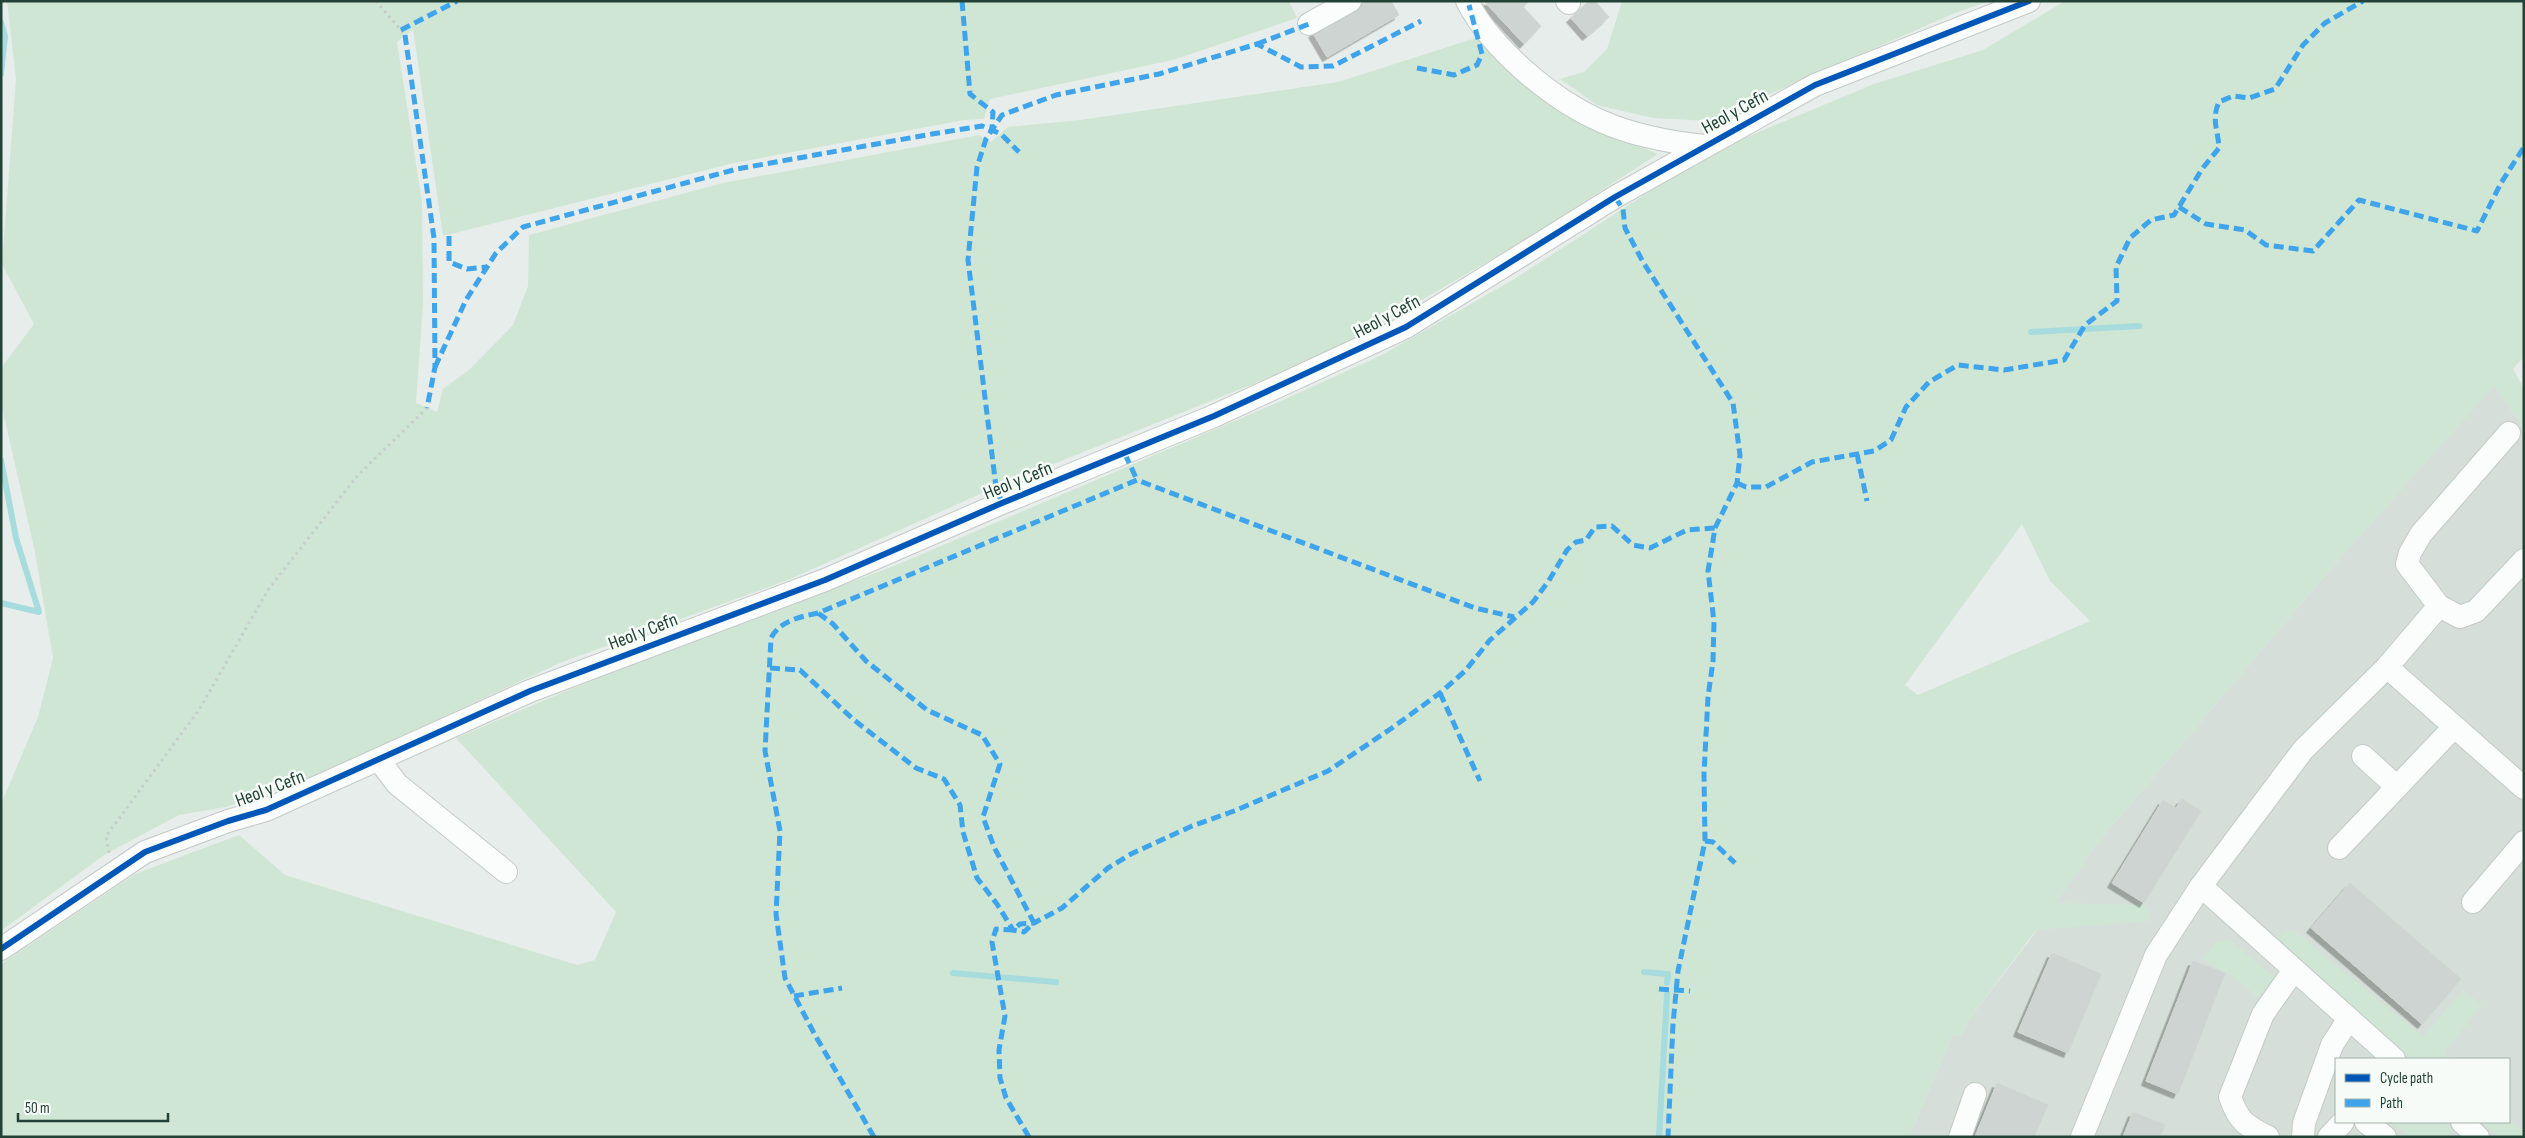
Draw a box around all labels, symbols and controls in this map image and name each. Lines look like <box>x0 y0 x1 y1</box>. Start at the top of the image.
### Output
street label: Heol y Cefn <box>1698 84 1772 140</box>
street label: Heol y Cefn <box>1350 290 1424 344</box>
street label: Heol y Cefn <box>980 457 1056 505</box>
street label: Heol y Cefn <box>605 608 681 656</box>
street label: Heol y Cefn <box>232 765 308 813</box>
legend <box>2335 1058 2510 1123</box>
text: Cycle path <box>2380 1069 2433 1088</box>
scale bar <box>18 1090 168 1122</box>
text: Path <box>2380 1094 2403 1113</box>
text: 50 m <box>25 1099 50 1118</box>

